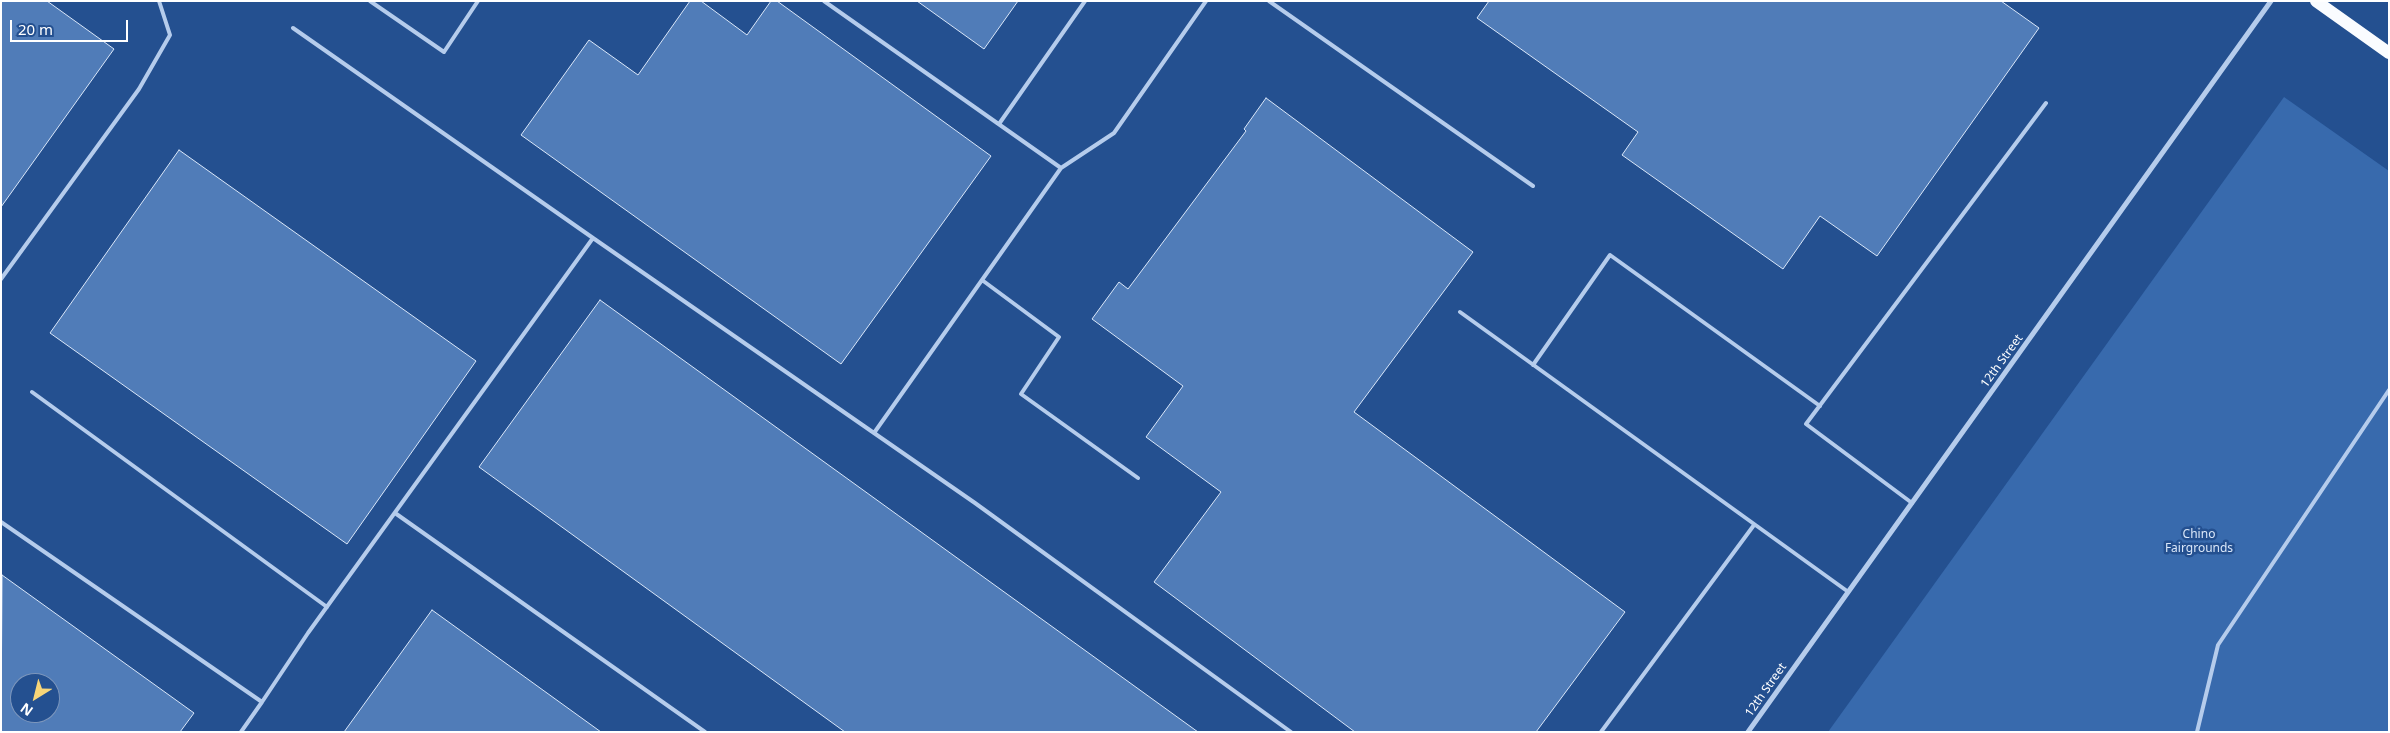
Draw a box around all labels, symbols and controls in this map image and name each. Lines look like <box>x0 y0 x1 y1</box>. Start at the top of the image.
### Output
scale bar <box>12 10 130 42</box>
text: 20 m <box>18 19 53 39</box>
street label: 12th Street <box>1978 332 2026 390</box>
park label: Chino Fairgrounds <box>2165 528 2233 556</box>
street label: 12th Street <box>1742 660 1790 720</box>
north arrow <box>10 673 60 723</box>
text: N <box>16 699 37 721</box>

